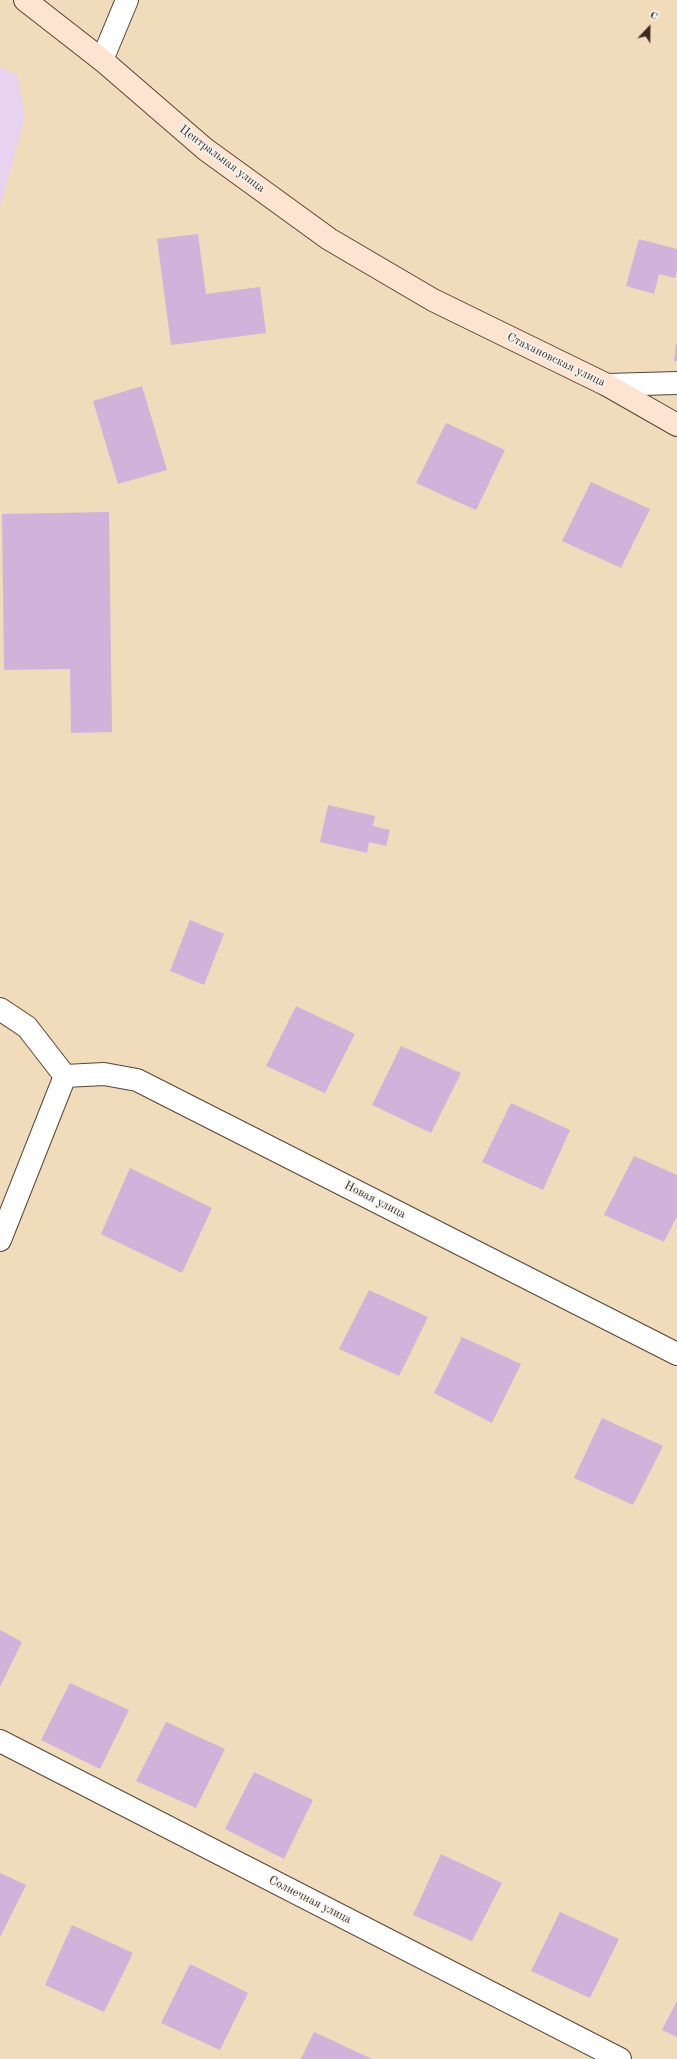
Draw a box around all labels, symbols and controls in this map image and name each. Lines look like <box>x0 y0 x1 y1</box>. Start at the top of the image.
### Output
north arrow <box>629 8 669 48</box>
text: С <box>648 10 659 23</box>
street label: Центральная улица <box>176 122 268 196</box>
street label: Стахановская улица <box>505 330 607 390</box>
street label: Новая улица <box>342 1178 408 1222</box>
street label: Солнечная улица <box>266 1873 354 1927</box>

